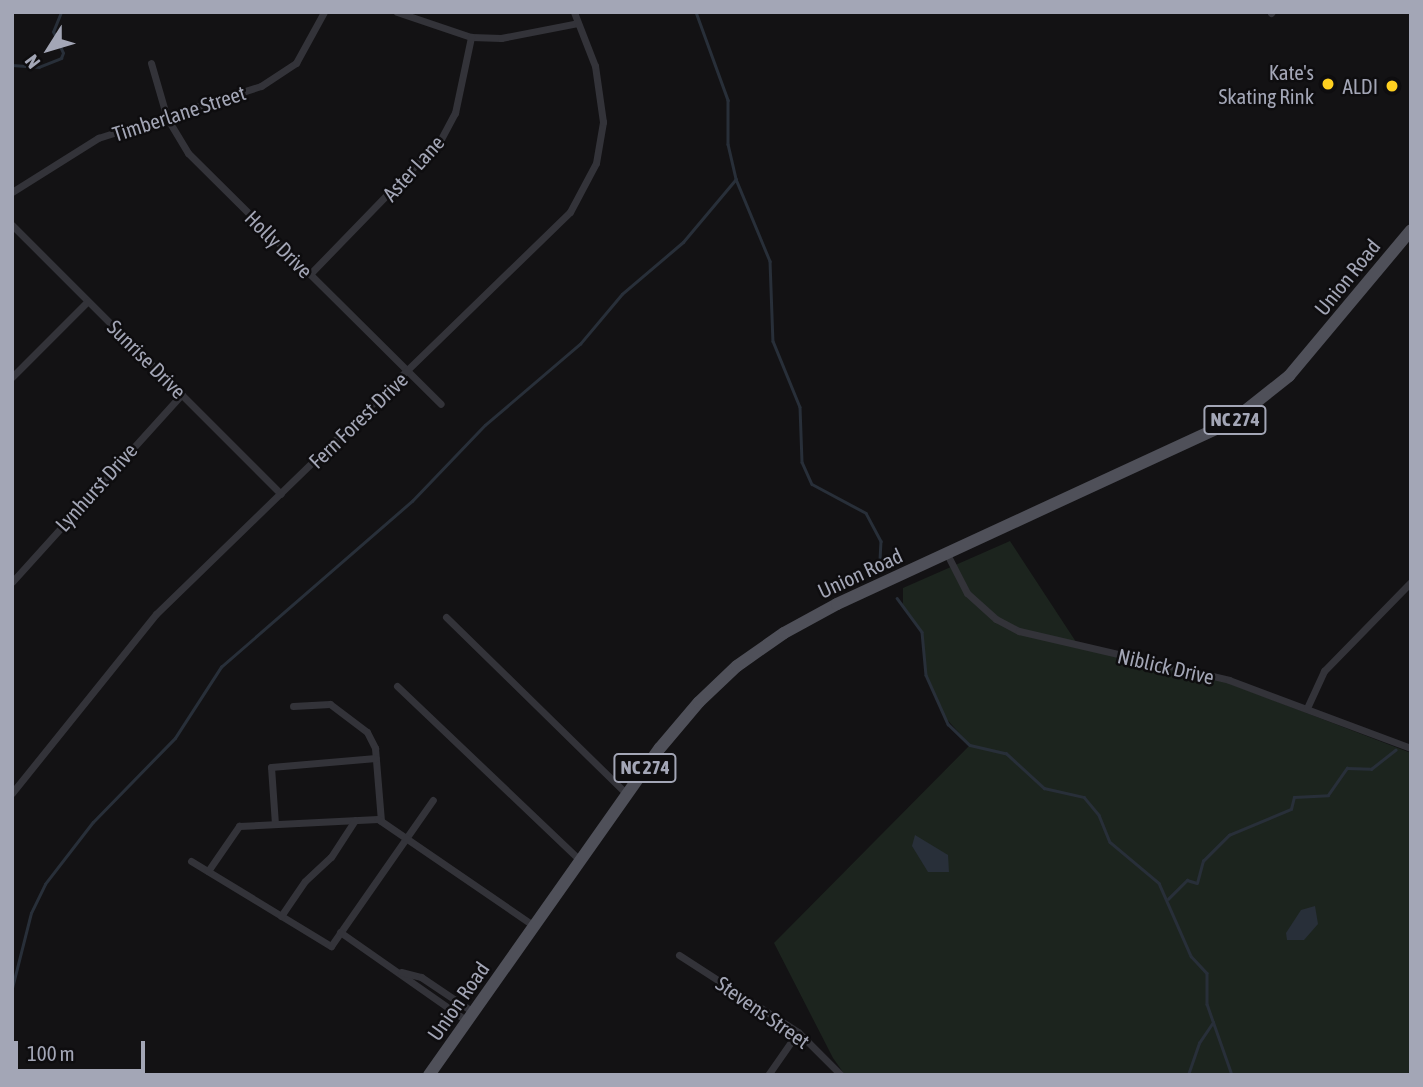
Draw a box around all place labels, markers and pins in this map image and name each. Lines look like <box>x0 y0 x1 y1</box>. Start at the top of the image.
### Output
place label: Kate's Skating Rink <box>1218 59 1314 109</box>
place label: ALDI <box>1342 73 1378 99</box>
marker: Kate's Skating Rink <box>1320 76 1336 92</box>
marker: ALDI <box>1384 78 1400 94</box>

